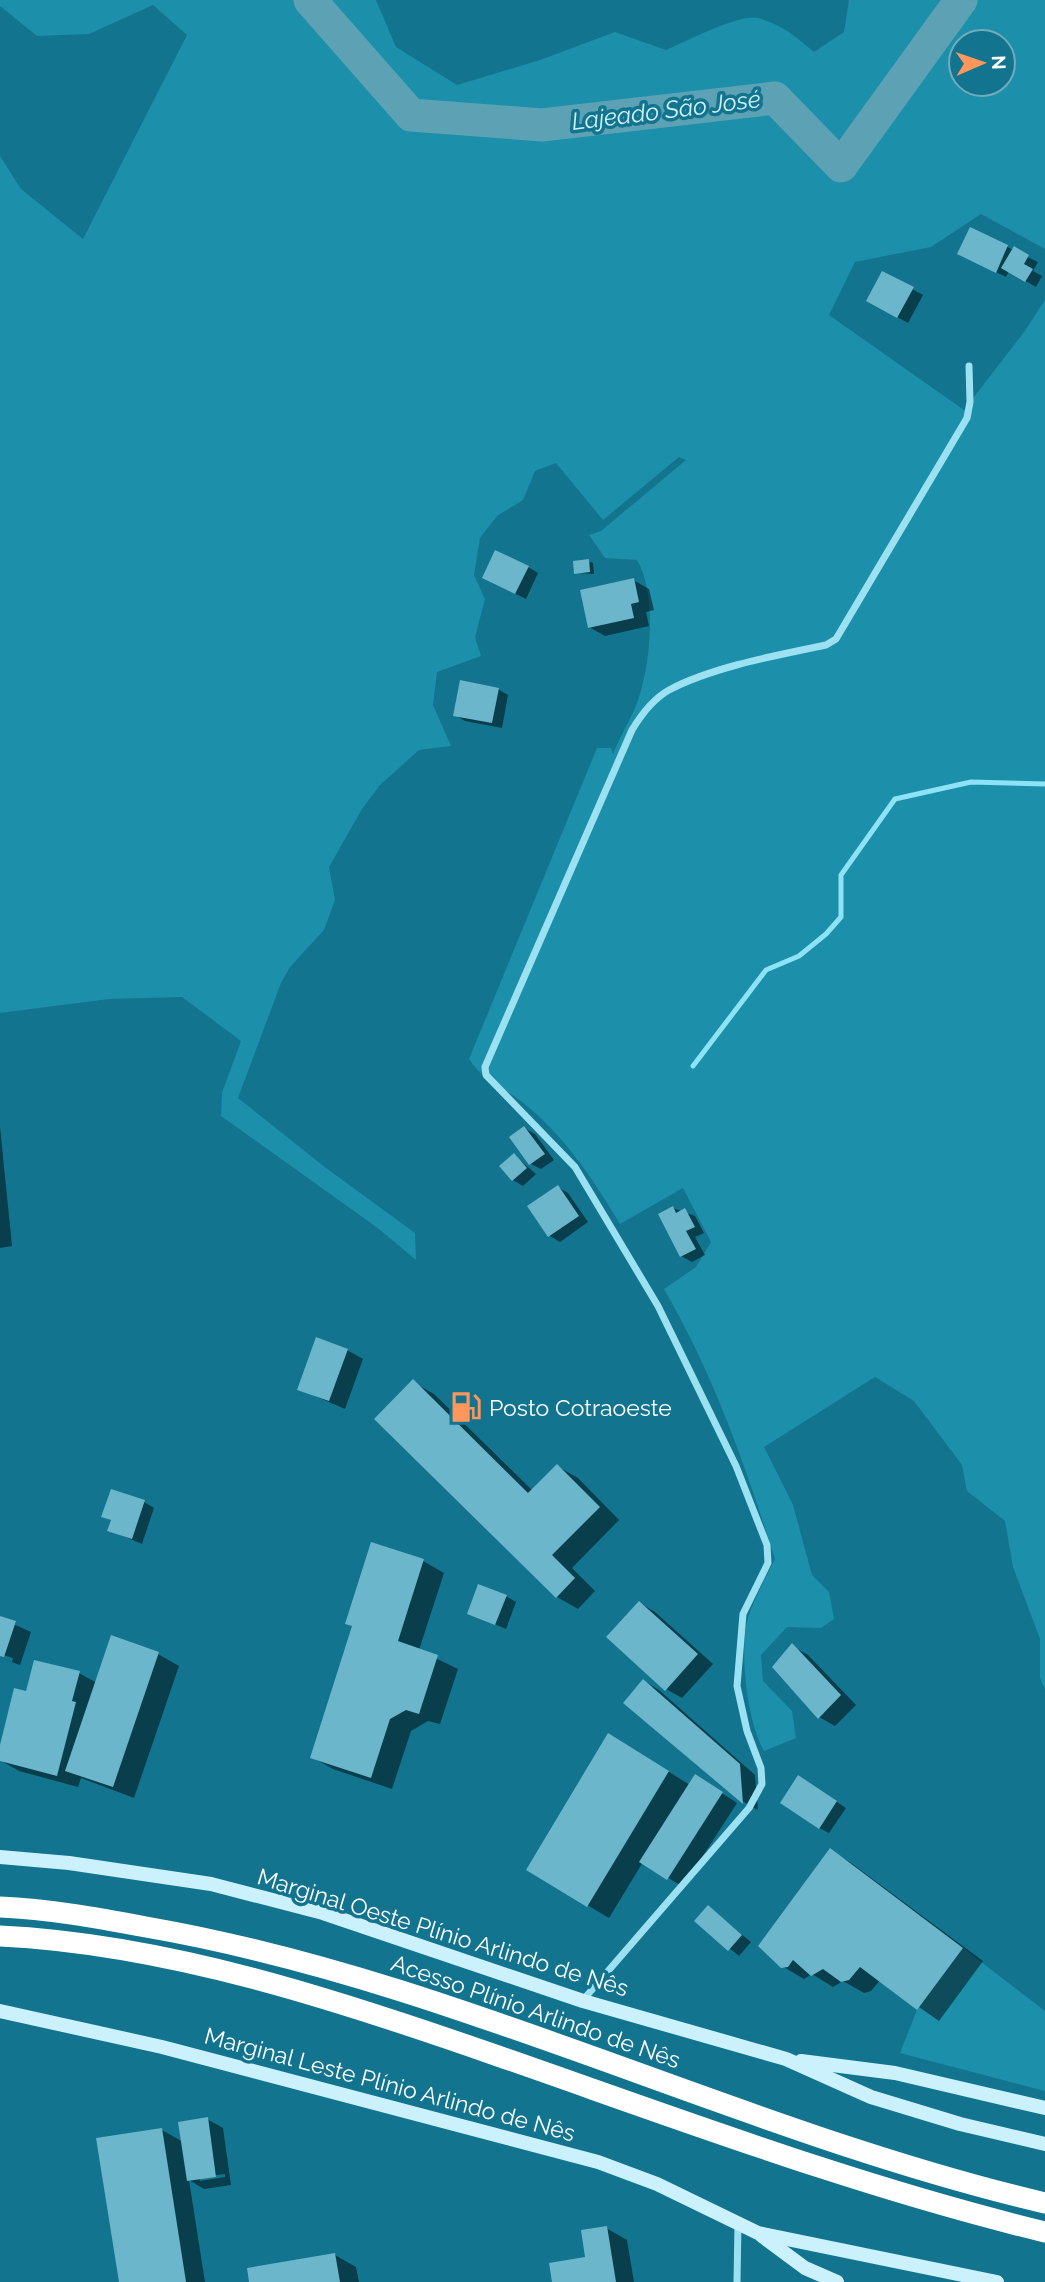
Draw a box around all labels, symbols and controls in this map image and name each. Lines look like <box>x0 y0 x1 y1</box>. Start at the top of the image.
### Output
north arrow <box>947 28 1017 98</box>
text: N <box>988 55 1010 70</box>
water label: Lajeado São José <box>570 84 762 136</box>
fuel station icon: Posto Cotraoeste <box>449 1390 483 1424</box>
place label: Posto Cotraoeste <box>489 1394 672 1421</box>
street label: Marginal Oeste Plínio Arlindo de Nês <box>254 1863 632 2001</box>
street label: Acesso Plínio Arlindo de Nês <box>388 1949 684 2073</box>
street label: Marginal Leste Plínio Arlindo de Nês <box>202 2021 578 2147</box>

